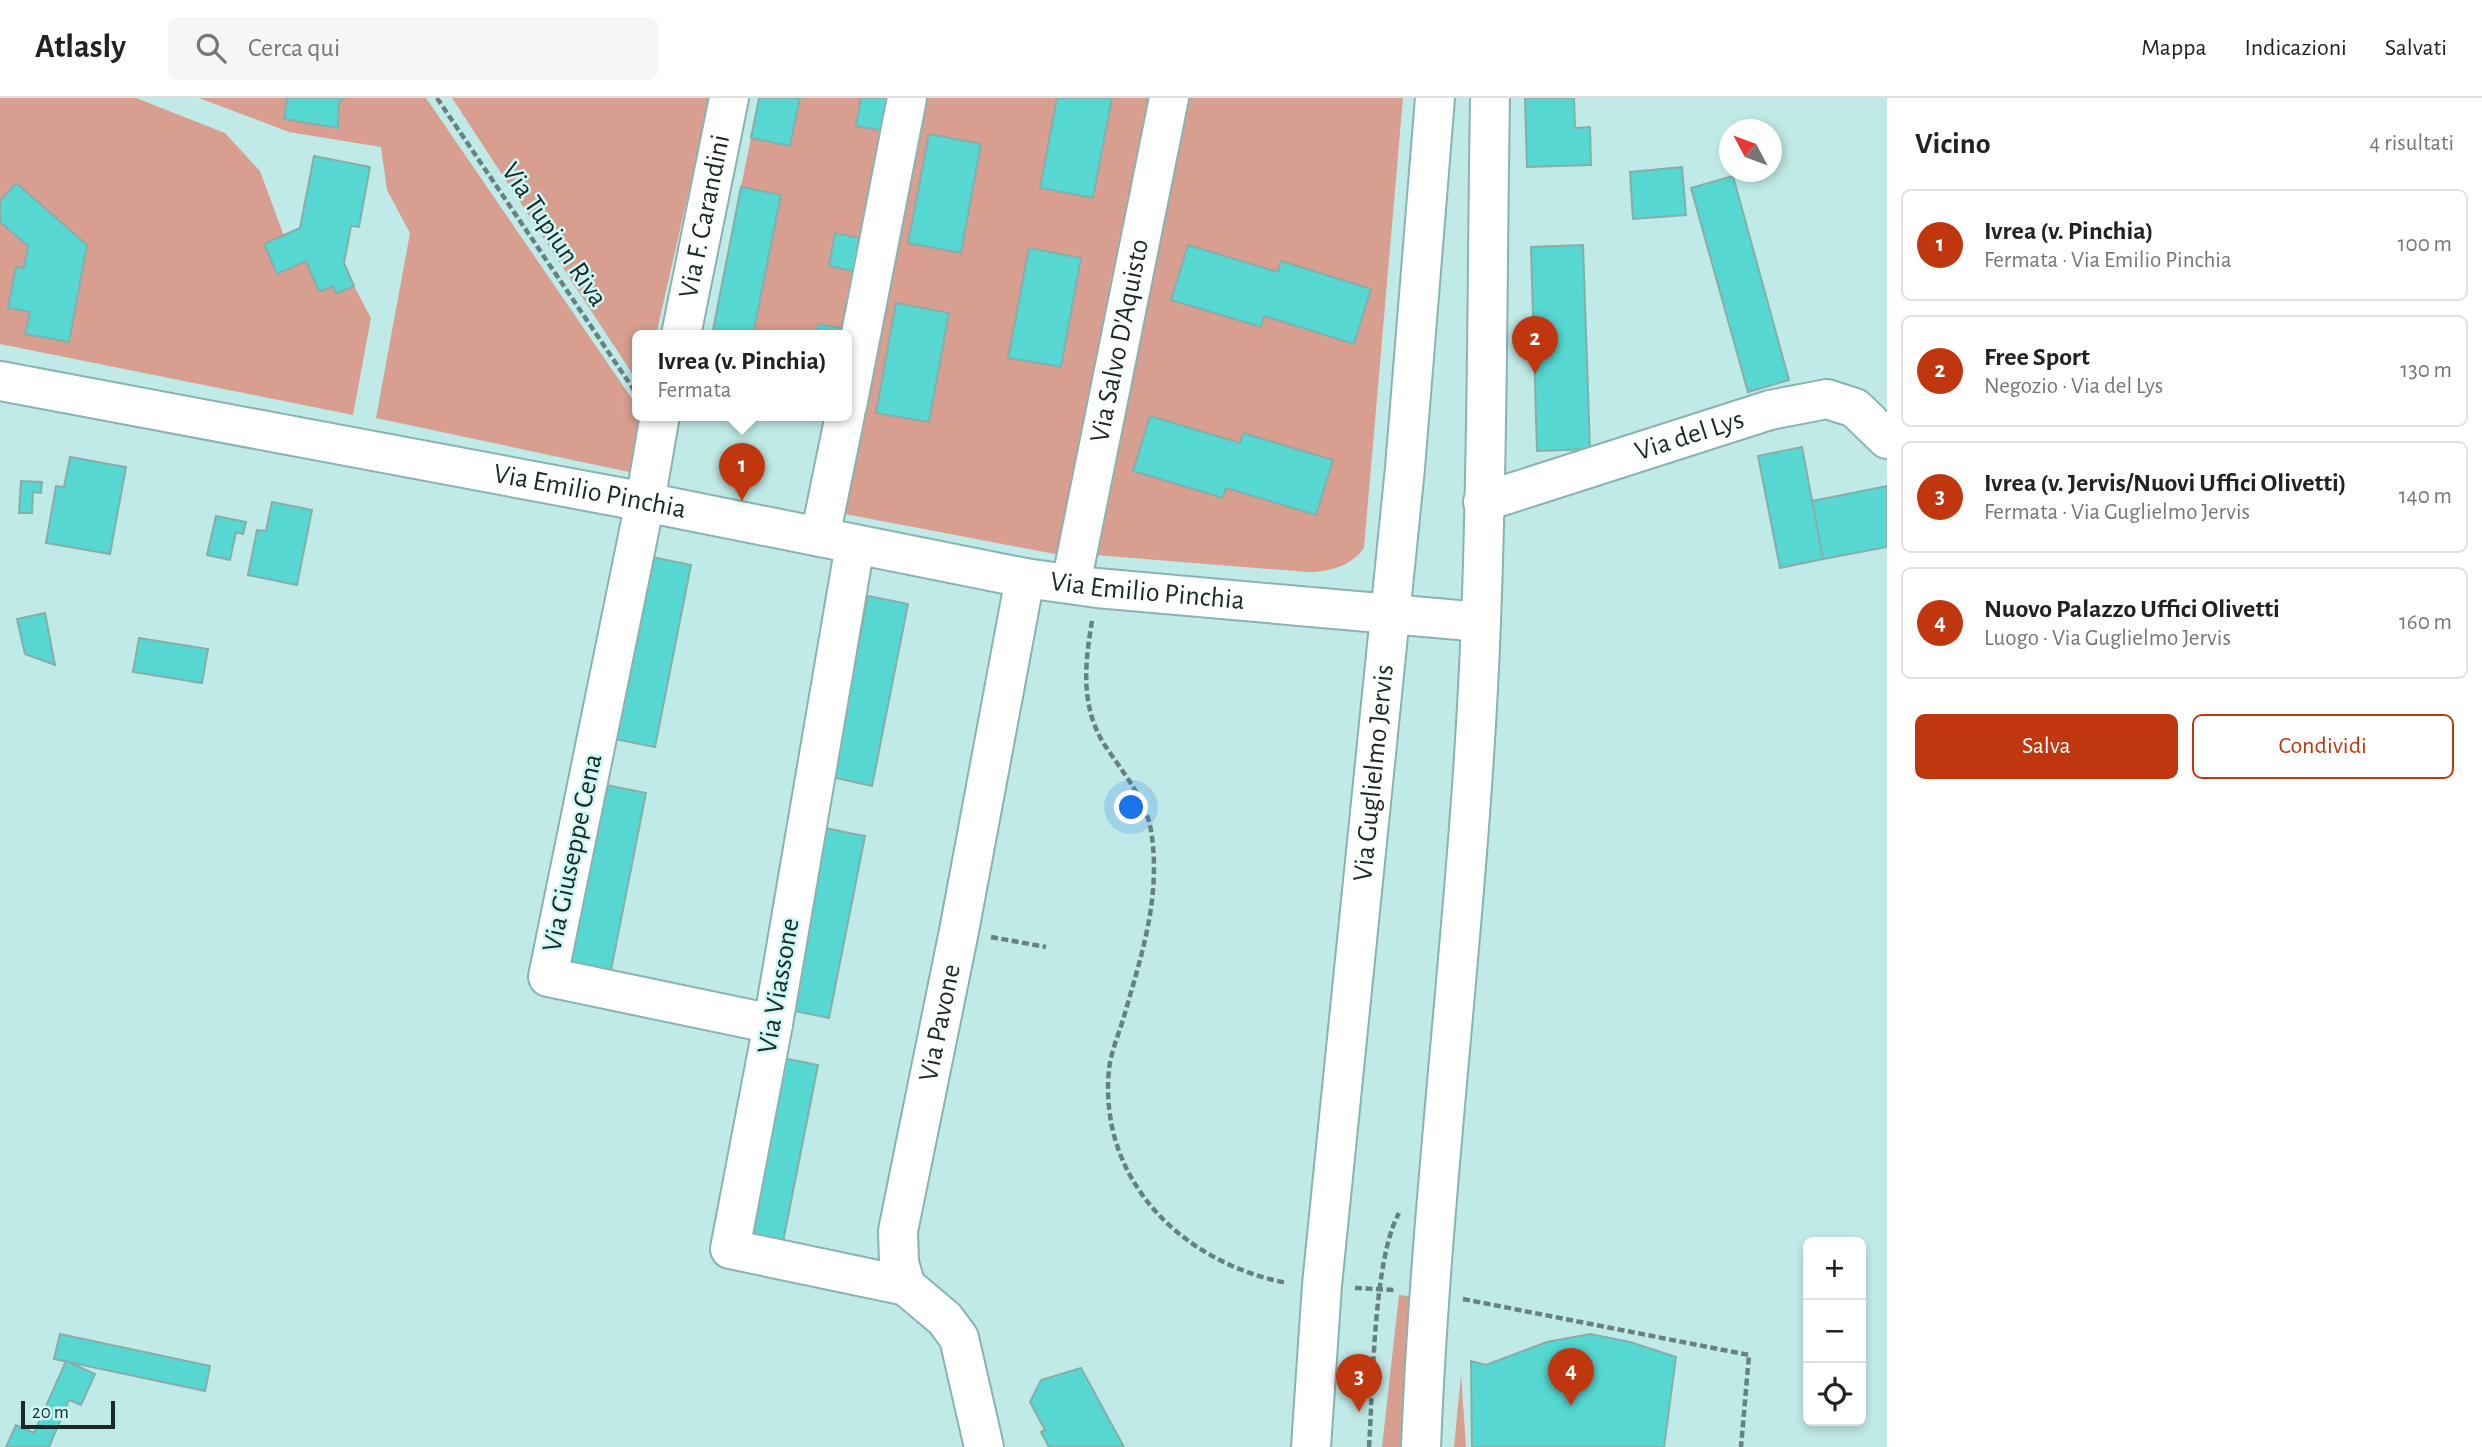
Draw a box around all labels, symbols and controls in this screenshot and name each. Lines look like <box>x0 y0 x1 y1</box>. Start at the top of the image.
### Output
search box <box>168 17 658 80</box>
icon: search <box>192 29 230 67</box>
text: Atlasly <box>35 31 126 64</box>
text: Cerca qui <box>248 35 340 61</box>
text: Mappa <box>2141 36 2206 60</box>
text: Indicazioni <box>2244 36 2347 60</box>
text: Salvati <box>2385 36 2447 60</box>
north arrow <box>1719 119 1782 182</box>
text: Vicino <box>1915 129 1991 159</box>
street label: Via F. Carandini <box>675 132 735 301</box>
text: 4 risultati <box>2369 132 2454 155</box>
street label: Via Tupiun Riva <box>496 158 612 312</box>
text: Ivrea (v. Pinchia) <box>1984 218 2154 244</box>
text: 1 <box>1936 233 1944 256</box>
text: 100 m <box>2398 233 2452 256</box>
street label: Via Salvo D'Aquisto <box>1086 237 1154 445</box>
text: Fermata · Via Emilio Pinchia <box>1984 249 2232 272</box>
pin: 2 <box>1512 316 1558 374</box>
popup <box>632 330 852 421</box>
text: Free Sport <box>1984 344 2090 370</box>
text: Ivrea (v. Pinchia) <box>657 348 827 374</box>
text: 2 <box>1935 359 1945 382</box>
text: 130 m <box>2400 359 2452 382</box>
text: Negozio · Via del Lys <box>1984 375 2163 398</box>
text: Fermata <box>657 379 731 402</box>
street label: Via del Lys <box>1632 405 1747 466</box>
pin: 1 <box>719 443 765 501</box>
street label: Via Emilio Pinchia <box>491 460 688 524</box>
text: Ivrea (v. Jervis/Nuovi Uffici Olivetti) <box>1984 470 2347 496</box>
text: 3 <box>1935 485 1945 508</box>
text: 140 m <box>2399 485 2452 508</box>
text: Fermata · Via Guglielmo Jervis <box>1984 501 2250 524</box>
street label: Via Emilio Pinchia <box>1048 568 1246 615</box>
text: Nuovo Palazzo Uffici Olivetti <box>1984 596 2280 622</box>
text: 4 <box>1934 611 1946 634</box>
text: 160 m <box>2399 611 2452 634</box>
text: Luogo · Via Guglielmo Jervis <box>1984 627 2231 650</box>
street label: Via Guglielmo Jervis <box>1349 663 1399 883</box>
button: Salva <box>1915 714 2178 779</box>
button: Condividi <box>2192 714 2454 779</box>
street label: Via Giuseppe Cena <box>538 751 608 954</box>
your location <box>1114 790 1148 824</box>
street label: Via Viassone <box>753 916 805 1056</box>
street label: Via Pavone <box>915 962 966 1084</box>
map controls <box>1803 1237 1866 1426</box>
button: + <box>1803 1237 1866 1300</box>
button: − <box>1803 1300 1866 1363</box>
pin: 4 <box>1548 1348 1594 1406</box>
pin: 3 <box>1336 1354 1382 1412</box>
button: locate <box>1803 1363 1866 1426</box>
scale bar <box>21 1398 116 1430</box>
text: 20 m <box>32 1403 69 1422</box>

